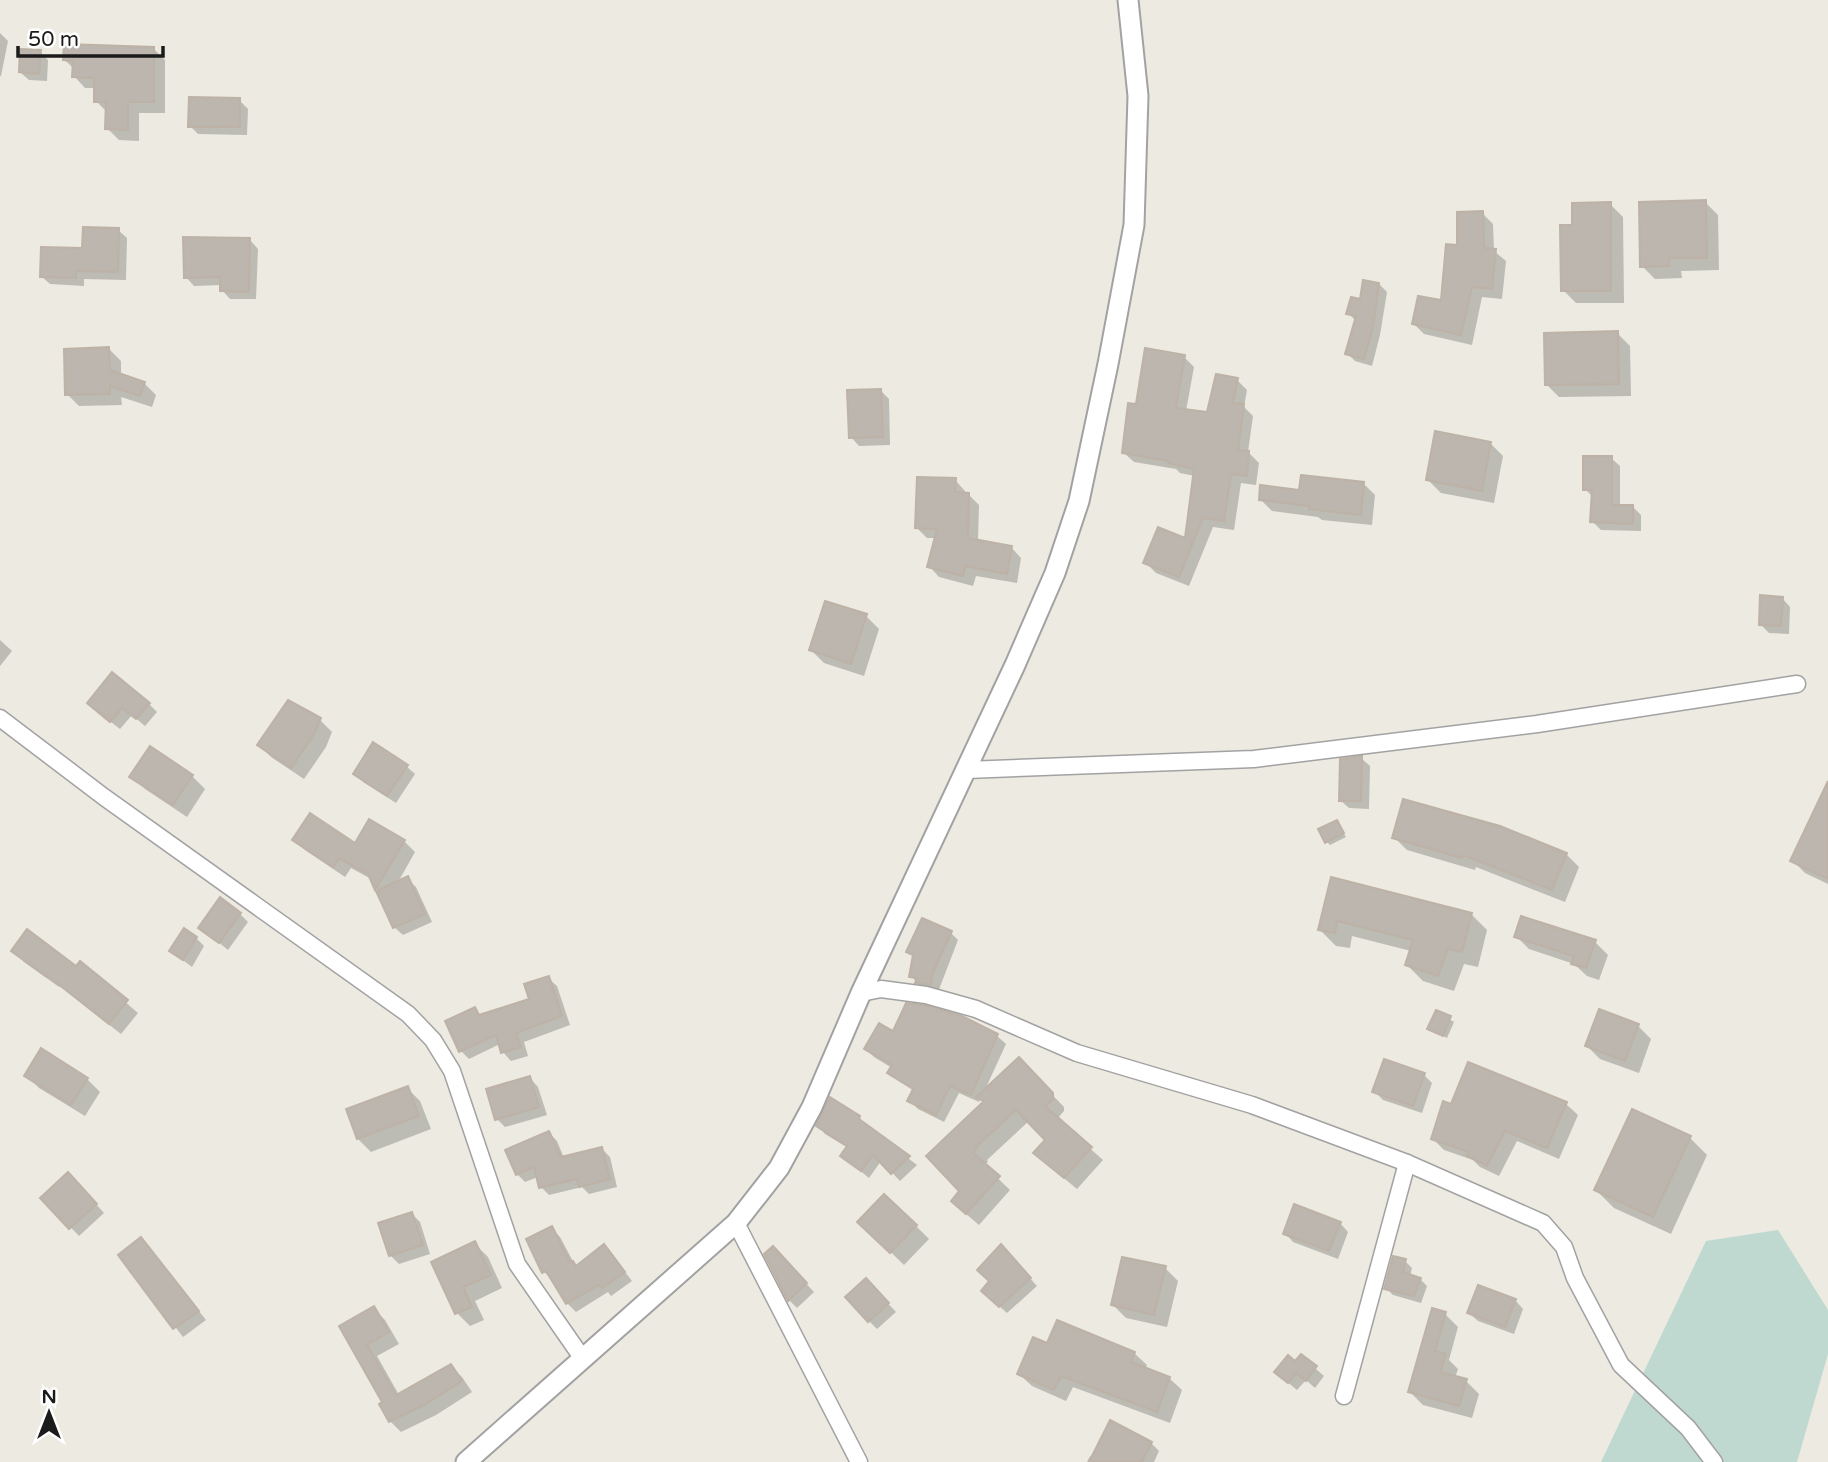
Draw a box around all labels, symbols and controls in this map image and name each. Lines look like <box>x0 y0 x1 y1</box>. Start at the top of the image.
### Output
scale bar <box>18 14 163 58</box>
text: 50 m <box>28 27 79 52</box>
north arrow <box>14 1378 84 1448</box>
text: N <box>41 1386 57 1408</box>

